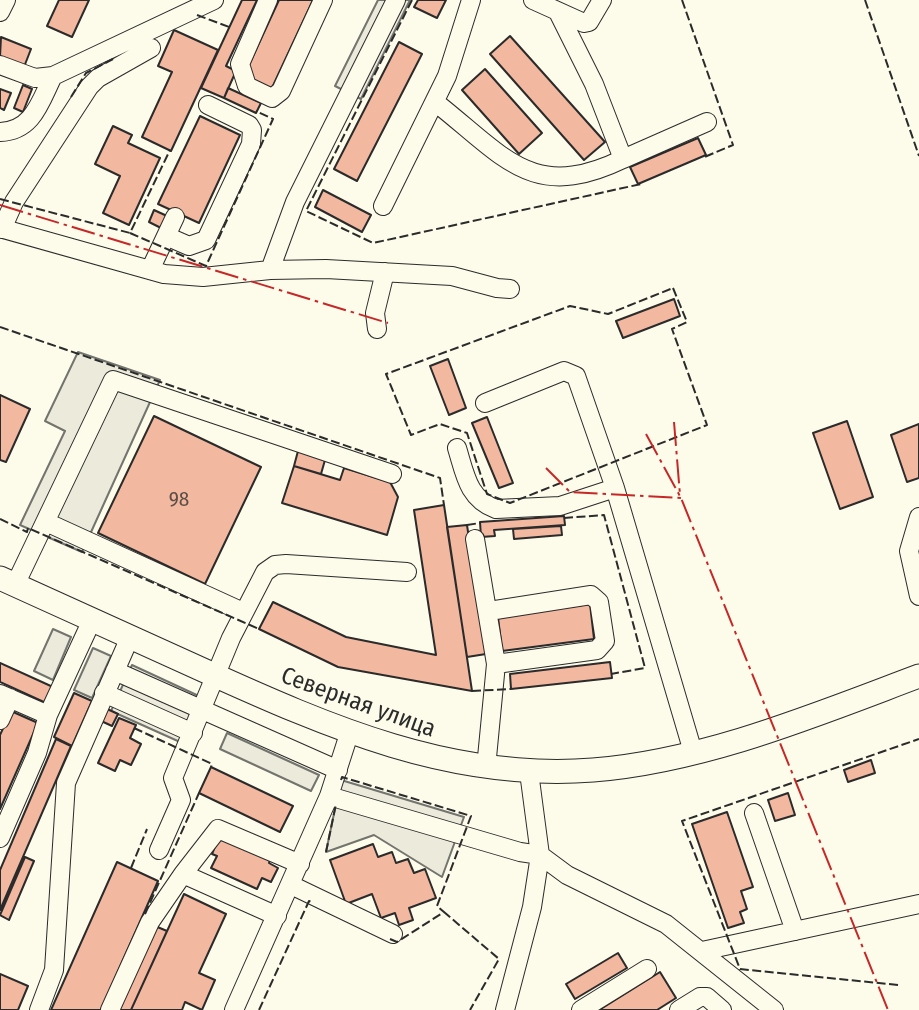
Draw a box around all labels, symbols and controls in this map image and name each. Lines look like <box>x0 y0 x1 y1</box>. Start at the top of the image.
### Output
house number: 98 <box>169 487 189 513</box>
street label: Северная улица <box>277 662 439 744</box>

